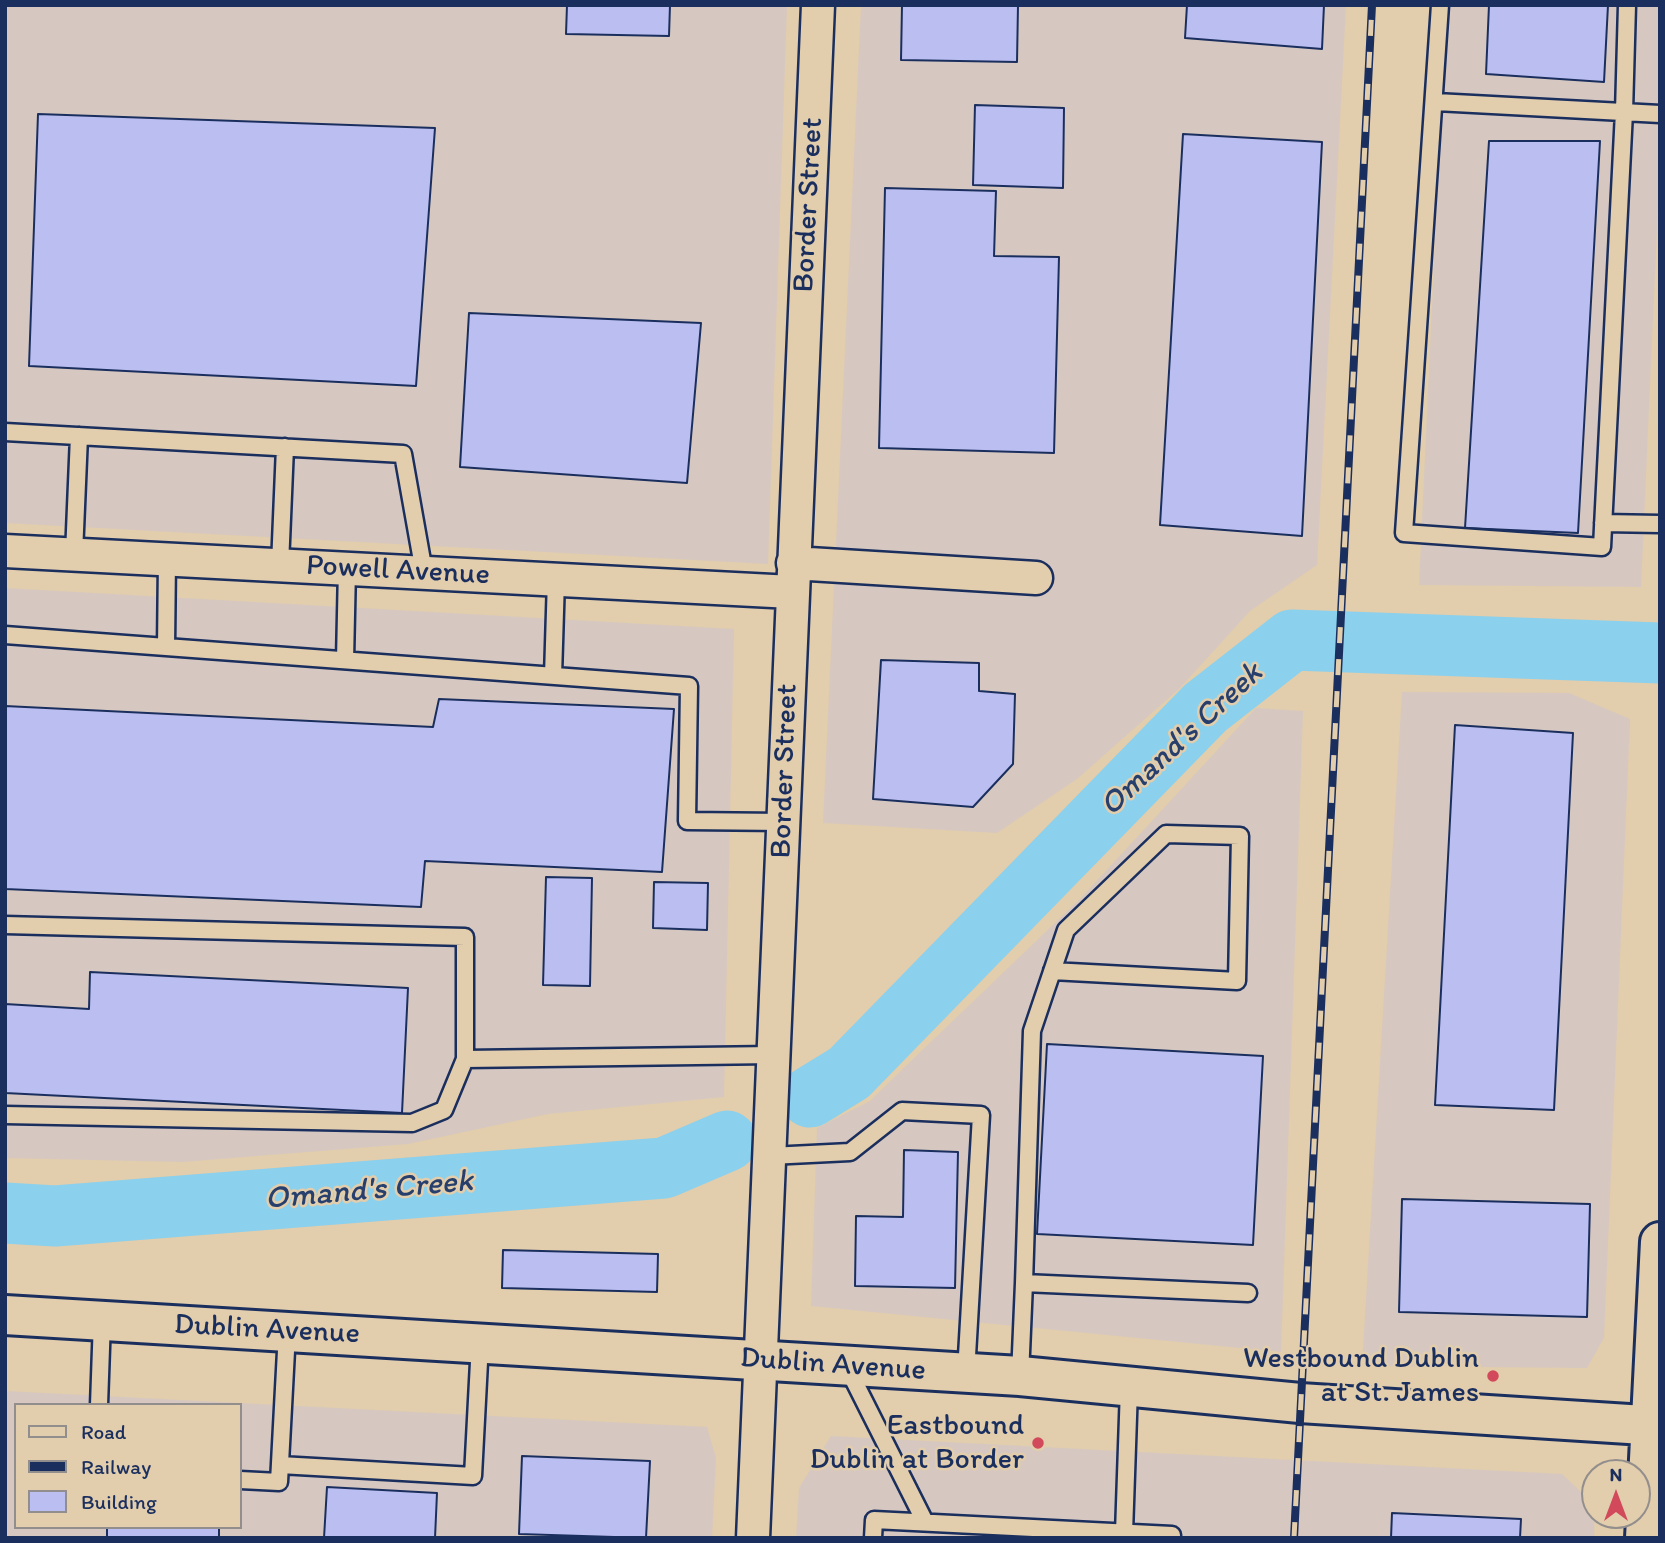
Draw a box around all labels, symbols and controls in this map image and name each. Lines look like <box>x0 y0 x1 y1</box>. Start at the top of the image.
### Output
street label: Border Street <box>786 117 832 293</box>
street label: Powell Avenue <box>305 548 491 594</box>
water label: Omand's Creek <box>1093 655 1271 825</box>
street label: Border Street <box>764 683 806 859</box>
water label: Omand's Creek <box>263 1163 475 1219</box>
street label: Dublin Avenue <box>173 1307 361 1353</box>
street label: Dublin Avenue <box>739 1341 927 1389</box>
place label: Westbound Dublin at St. James <box>1243 1341 1479 1412</box>
marker: Westbound Dublin at St. James <box>1485 1368 1501 1384</box>
legend <box>14 1403 242 1529</box>
place label: Eastbound Dublin at Border <box>810 1408 1024 1478</box>
text: Road <box>81 1419 126 1444</box>
marker: Eastbound Dublin at Border <box>1030 1435 1046 1451</box>
text: Railway <box>81 1454 151 1479</box>
north arrow <box>1581 1459 1651 1529</box>
text: N <box>1610 1463 1622 1486</box>
text: Building <box>81 1489 157 1514</box>

